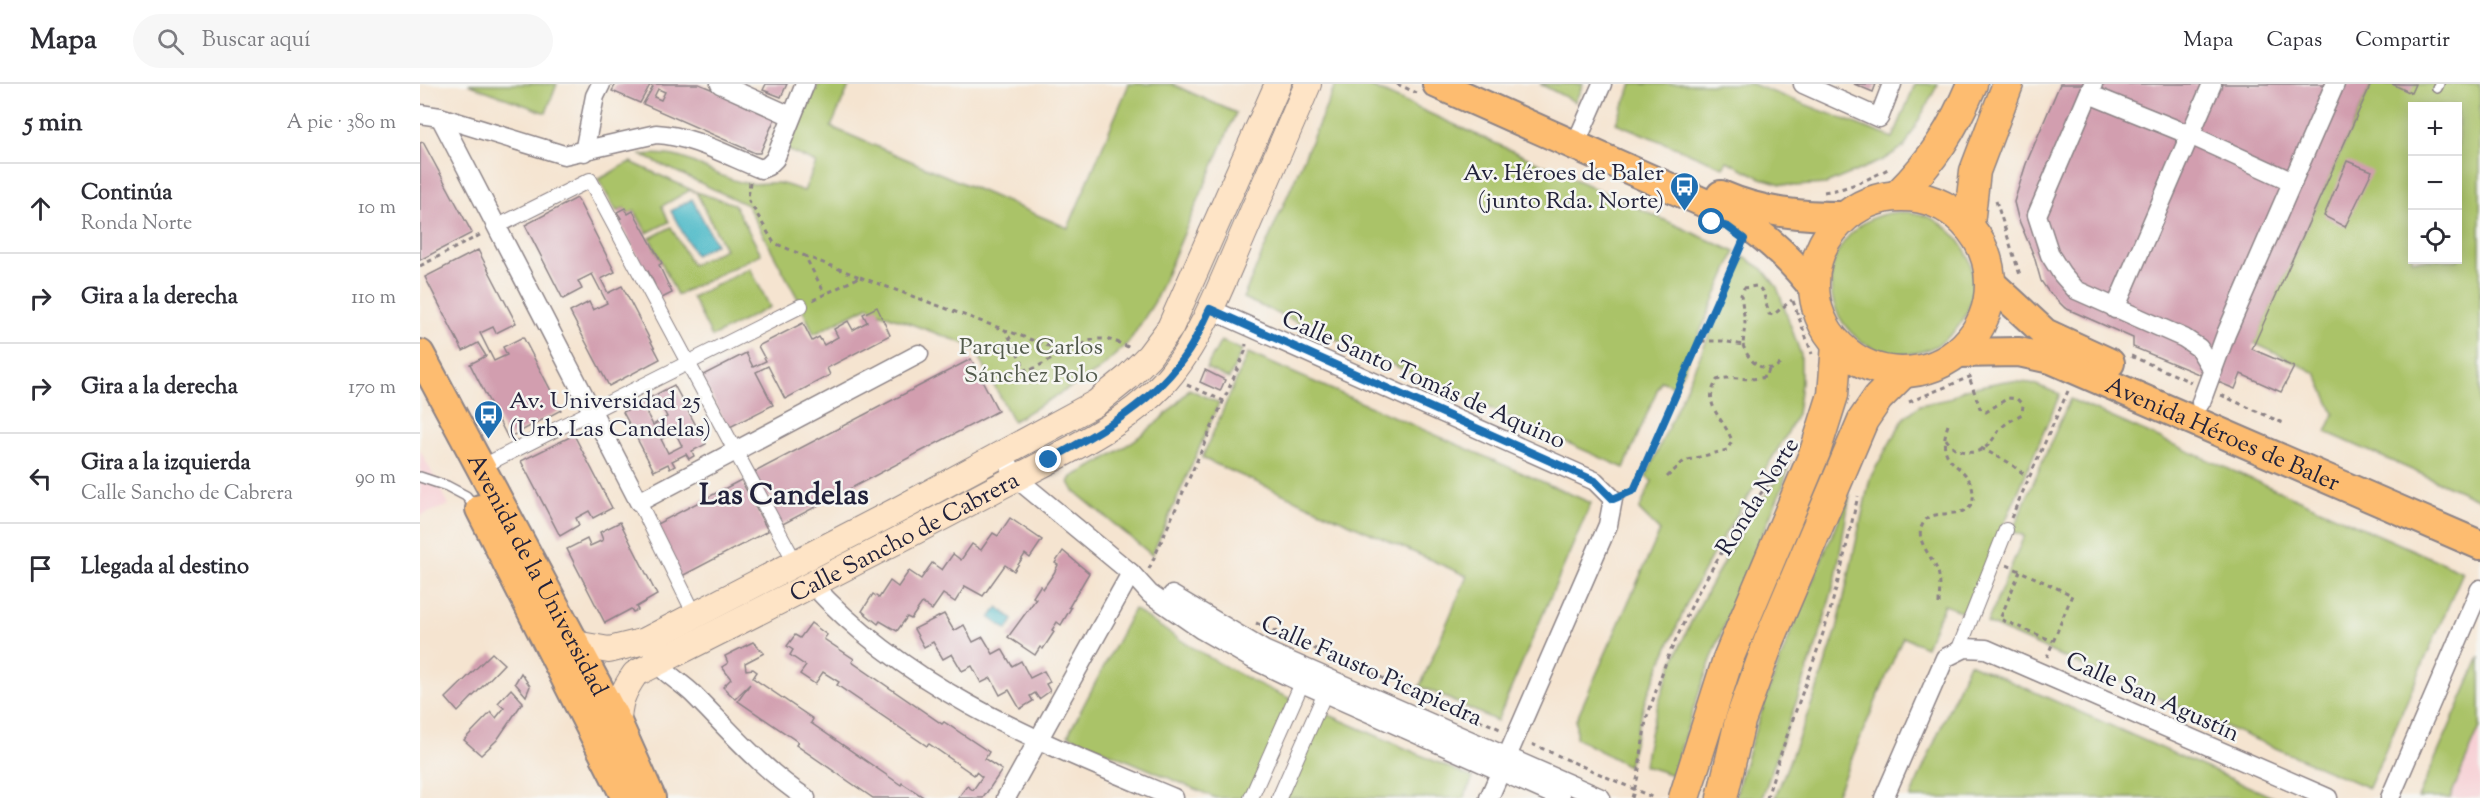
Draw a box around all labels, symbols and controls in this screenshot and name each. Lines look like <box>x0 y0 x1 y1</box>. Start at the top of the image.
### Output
search box <box>133 14 553 68</box>
text: Mapa <box>30 21 97 61</box>
icon: search <box>154 25 187 58</box>
text: Buscar aquí <box>202 25 311 57</box>
text: Mapa <box>2183 26 2233 56</box>
text: Capas <box>2266 26 2322 56</box>
text: Compartir <box>2355 26 2450 56</box>
map controls <box>2408 102 2462 264</box>
button: + <box>2408 102 2462 156</box>
text: 5 min <box>24 105 83 142</box>
text: A pie · 380 m <box>286 109 396 138</box>
button: − <box>2408 156 2462 210</box>
place label: Av. Héroes de Baler (junto Rda. Norte) <box>1463 157 1664 219</box>
bus stop icon: Av. Héroes de Baler (junto Rda. Norte) <box>1669 170 1701 212</box>
text: Continúa <box>81 178 172 210</box>
icon: ahead <box>24 192 57 225</box>
text: 10 m <box>358 194 396 223</box>
route start <box>1698 208 1724 234</box>
text: Ronda Norte <box>81 210 192 239</box>
button: locate <box>2408 210 2462 264</box>
icon: right <box>24 282 57 315</box>
text: Gira a la derecha <box>81 282 238 314</box>
text: 110 m <box>351 284 396 313</box>
street label: Calle Santo Tomás de Aquino <box>1276 303 1571 459</box>
park label: Parque Carlos Sánchez Polo <box>959 331 1103 393</box>
street label: Avenida Héroes de Baler <box>2099 370 2345 501</box>
icon: right <box>24 372 57 405</box>
text: Gira a la derecha <box>81 372 238 404</box>
text: 170 m <box>348 374 396 403</box>
place label: Av. Universidad 25 (Urb. Las Candelas) <box>509 385 711 447</box>
bus stop icon: Av. Universidad 25 (Urb. Las Candelas) <box>472 398 504 440</box>
street label: Ronda Norte <box>1709 431 1809 563</box>
route end <box>1035 446 1061 472</box>
text: Gira a la izquierda <box>81 448 251 480</box>
street label: Avenida de la Universidad <box>457 448 615 703</box>
icon: left <box>24 462 57 495</box>
text: 90 m <box>355 464 396 493</box>
street label: Calle Sancho de Cabrera <box>784 464 1026 612</box>
district label: Las Candelas <box>699 475 869 518</box>
text: Calle Sancho de Cabrera <box>81 480 293 509</box>
icon: arrive <box>24 552 57 585</box>
text: Llegada al destino <box>81 552 249 584</box>
street label: Calle Fausto Picapiedra <box>1255 608 1487 736</box>
street label: Calle San Agustín <box>2060 644 2245 751</box>

